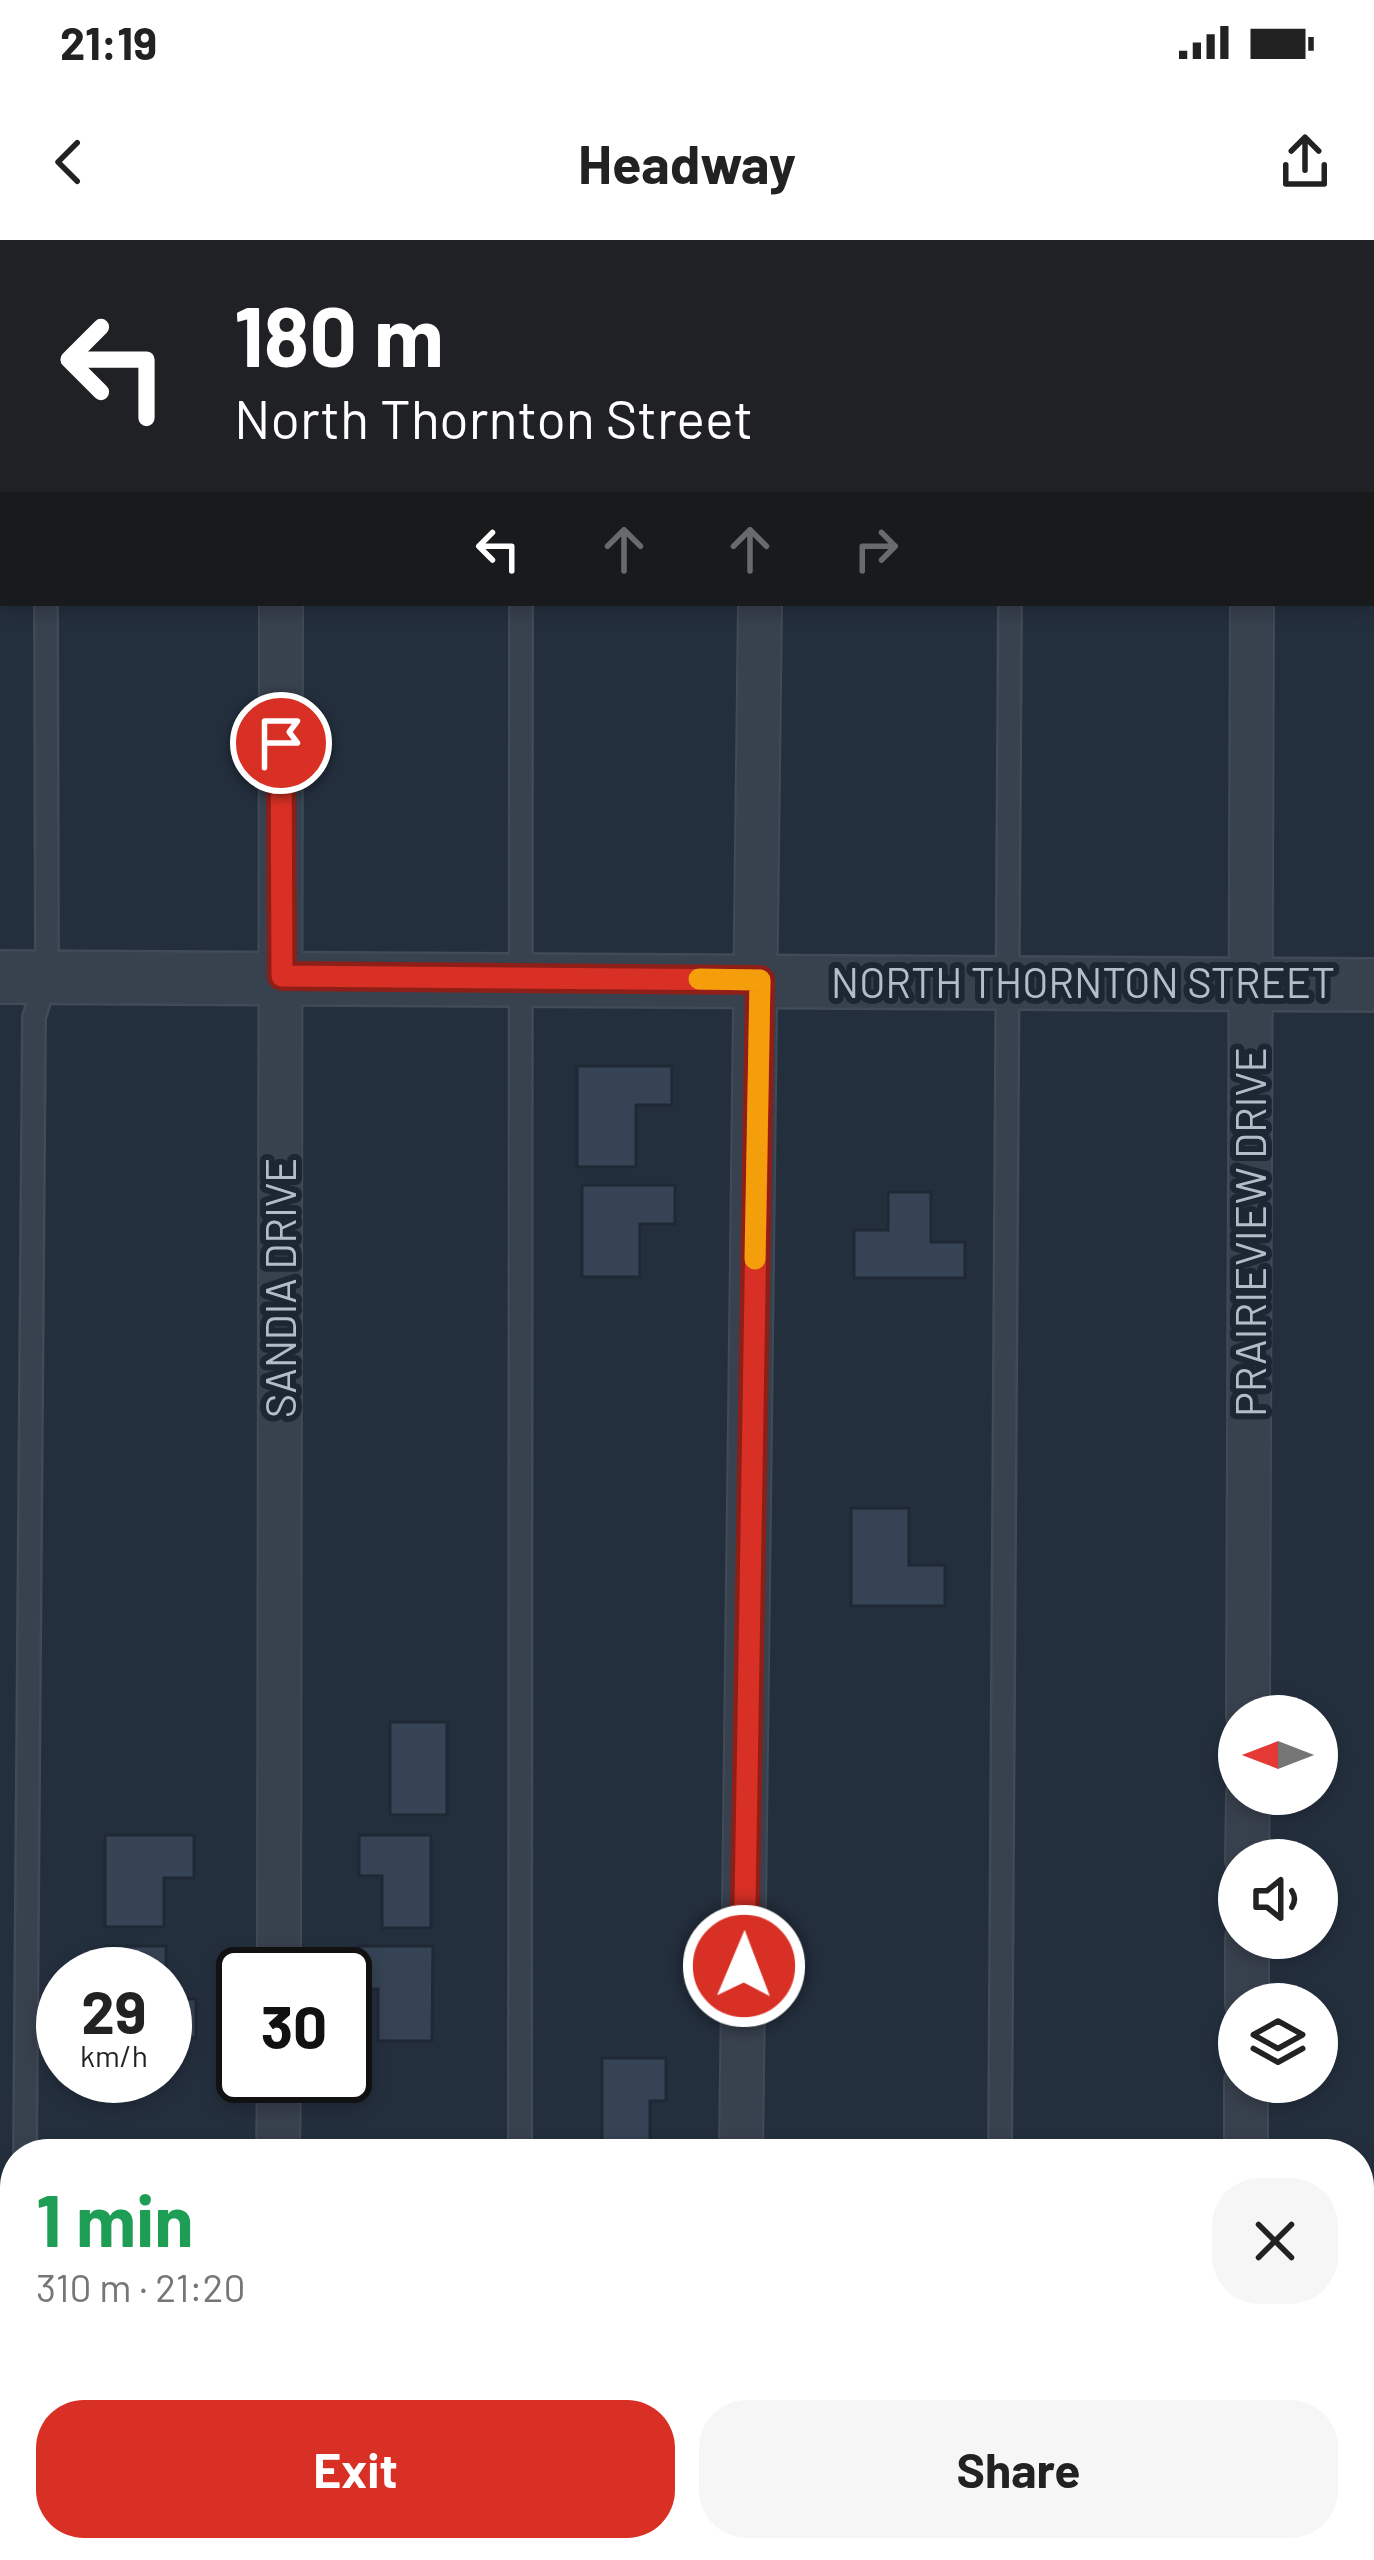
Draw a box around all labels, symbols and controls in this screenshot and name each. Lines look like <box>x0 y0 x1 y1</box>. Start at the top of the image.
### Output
text: 21:19 <box>60 15 157 69</box>
icon: back <box>36 129 102 195</box>
icon: share <box>1272 129 1338 195</box>
text: Headway <box>578 130 796 195</box>
text: 180 m <box>234 283 444 384</box>
icon: left <box>36 288 192 444</box>
text: North Thornton Street <box>234 385 753 450</box>
icon: left <box>465 516 531 582</box>
icon: ahead <box>591 516 657 582</box>
icon: ahead <box>717 516 783 582</box>
icon: right <box>843 516 909 582</box>
pin <box>230 692 332 794</box>
icon: arrive <box>248 710 314 776</box>
street label: NORTH THORNTON STREET <box>831 956 1335 1006</box>
street label: PRAIRIEVIEW DRIVE <box>1224 1047 1274 1417</box>
street label: SANDIA DRIVE <box>254 1158 304 1418</box>
north arrow <box>1218 1695 1338 1815</box>
map controls <box>1218 1695 1338 2103</box>
button: sound <box>1218 1839 1338 1959</box>
position arrow <box>681 1903 807 2029</box>
speed limit sign: 30 <box>216 1947 372 2103</box>
text: 29 <box>81 1974 147 2046</box>
button: layers <box>1218 1983 1338 2103</box>
text: km/h <box>80 2037 148 2073</box>
text: 1 min <box>36 2175 194 2261</box>
button: close <box>1212 2178 1338 2304</box>
text: 310 m · 21:20 <box>36 2263 246 2310</box>
button: Exit <box>36 2400 675 2538</box>
button: Share <box>699 2400 1338 2538</box>

